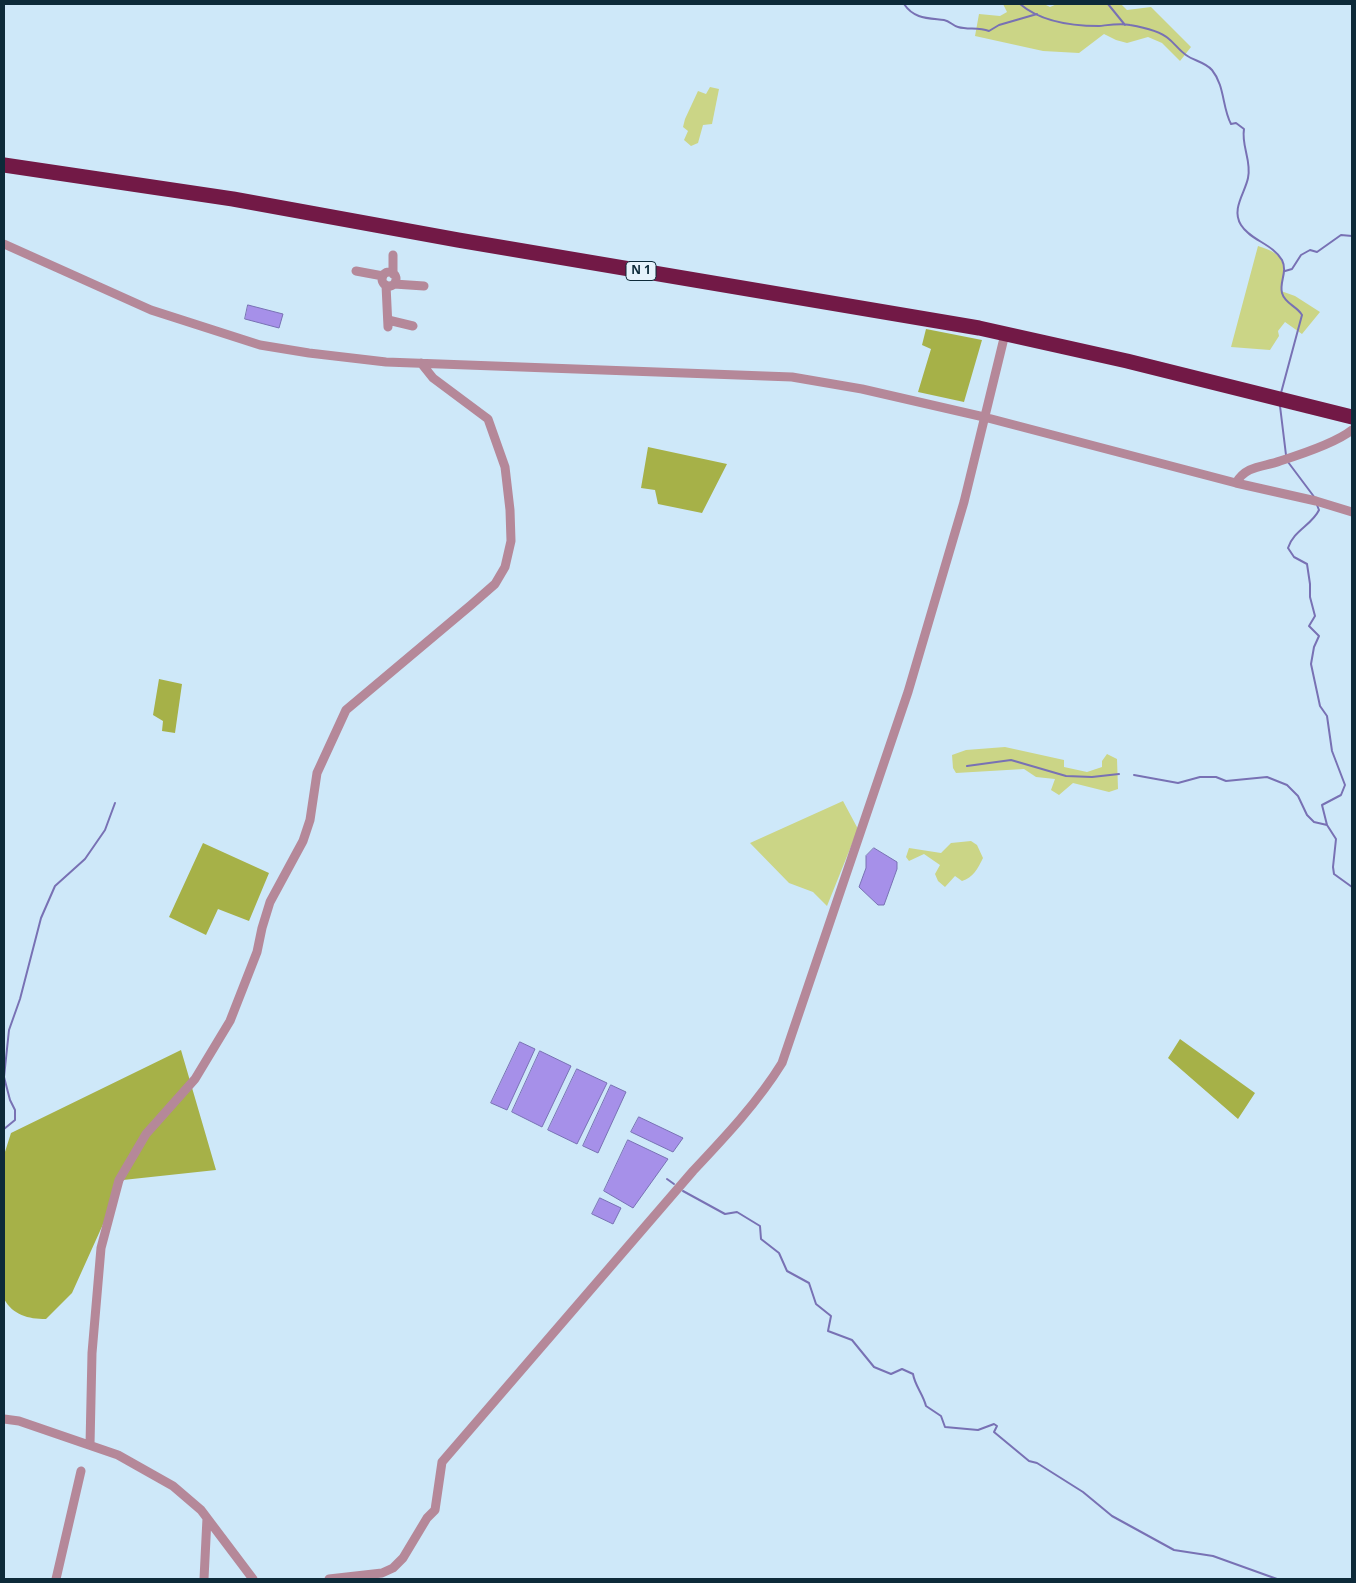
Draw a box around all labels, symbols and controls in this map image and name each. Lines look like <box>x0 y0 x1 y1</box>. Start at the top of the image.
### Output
road number: N 1 <box>626 262 656 280</box>

